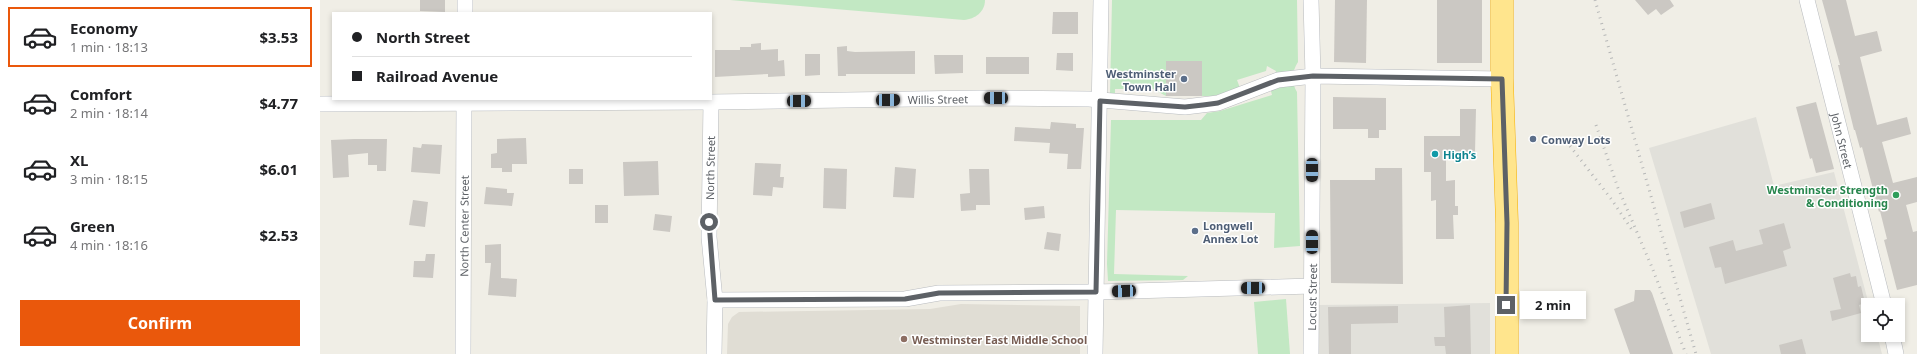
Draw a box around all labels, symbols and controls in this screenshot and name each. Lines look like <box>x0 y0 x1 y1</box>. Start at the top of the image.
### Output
text: Economy <box>70 18 138 38</box>
icon: car <box>22 19 58 55</box>
text: $3.53 <box>259 27 298 47</box>
text: North Street <box>376 27 470 47</box>
text: 1 min · 18:13 <box>70 38 148 56</box>
text: Railroad Avenue <box>376 66 498 86</box>
place label: Westminster Town Hall <box>1106 66 1176 94</box>
marker: Westminster Town Hall <box>1179 74 1189 84</box>
text: Comfort <box>70 84 132 104</box>
icon: car <box>22 85 58 121</box>
street label: Willis Street <box>908 91 968 107</box>
car <box>984 92 1008 104</box>
text: $4.77 <box>259 93 298 113</box>
car <box>876 94 900 106</box>
car <box>787 95 811 107</box>
text: 2 min · 18:14 <box>70 104 148 122</box>
street label: John Street <box>1828 110 1857 170</box>
place label: Conway Lots <box>1541 132 1611 147</box>
marker: Conway Lots <box>1528 134 1538 144</box>
street label: North Street <box>702 136 718 200</box>
place label: High’s <box>1443 147 1477 162</box>
marker: High’s <box>1430 149 1440 159</box>
text: XL <box>70 150 88 170</box>
icon: car <box>22 151 58 187</box>
car <box>1306 158 1318 182</box>
text: $6.01 <box>259 159 298 179</box>
text: 3 min · 18:15 <box>70 170 148 188</box>
street label: North Center Street <box>456 175 471 277</box>
place label: Westminster Strength & Conditioning <box>1767 182 1888 210</box>
marker: Westminster Strength & Conditioning <box>1891 190 1901 200</box>
route start <box>700 213 718 231</box>
text: Green <box>70 216 115 236</box>
icon: car <box>22 217 58 253</box>
place label: Longwell Annex Lot <box>1203 218 1259 246</box>
text: $2.53 <box>259 225 298 245</box>
marker: Longwell Annex Lot <box>1190 226 1200 236</box>
car <box>1306 230 1318 254</box>
text: 4 min · 18:16 <box>70 236 148 254</box>
street label: Locust Street <box>1304 263 1320 331</box>
car <box>1241 282 1265 294</box>
car <box>1112 285 1136 297</box>
callout: 2 min <box>1520 291 1586 319</box>
route end <box>1497 296 1515 314</box>
text: 2 min <box>1535 296 1571 314</box>
map controls <box>1861 298 1905 342</box>
button: locate <box>1861 298 1905 342</box>
button: Confirm <box>20 300 300 346</box>
place label: Westminster East Middle School <box>912 332 1087 347</box>
marker: Westminster East Middle School <box>899 334 909 344</box>

